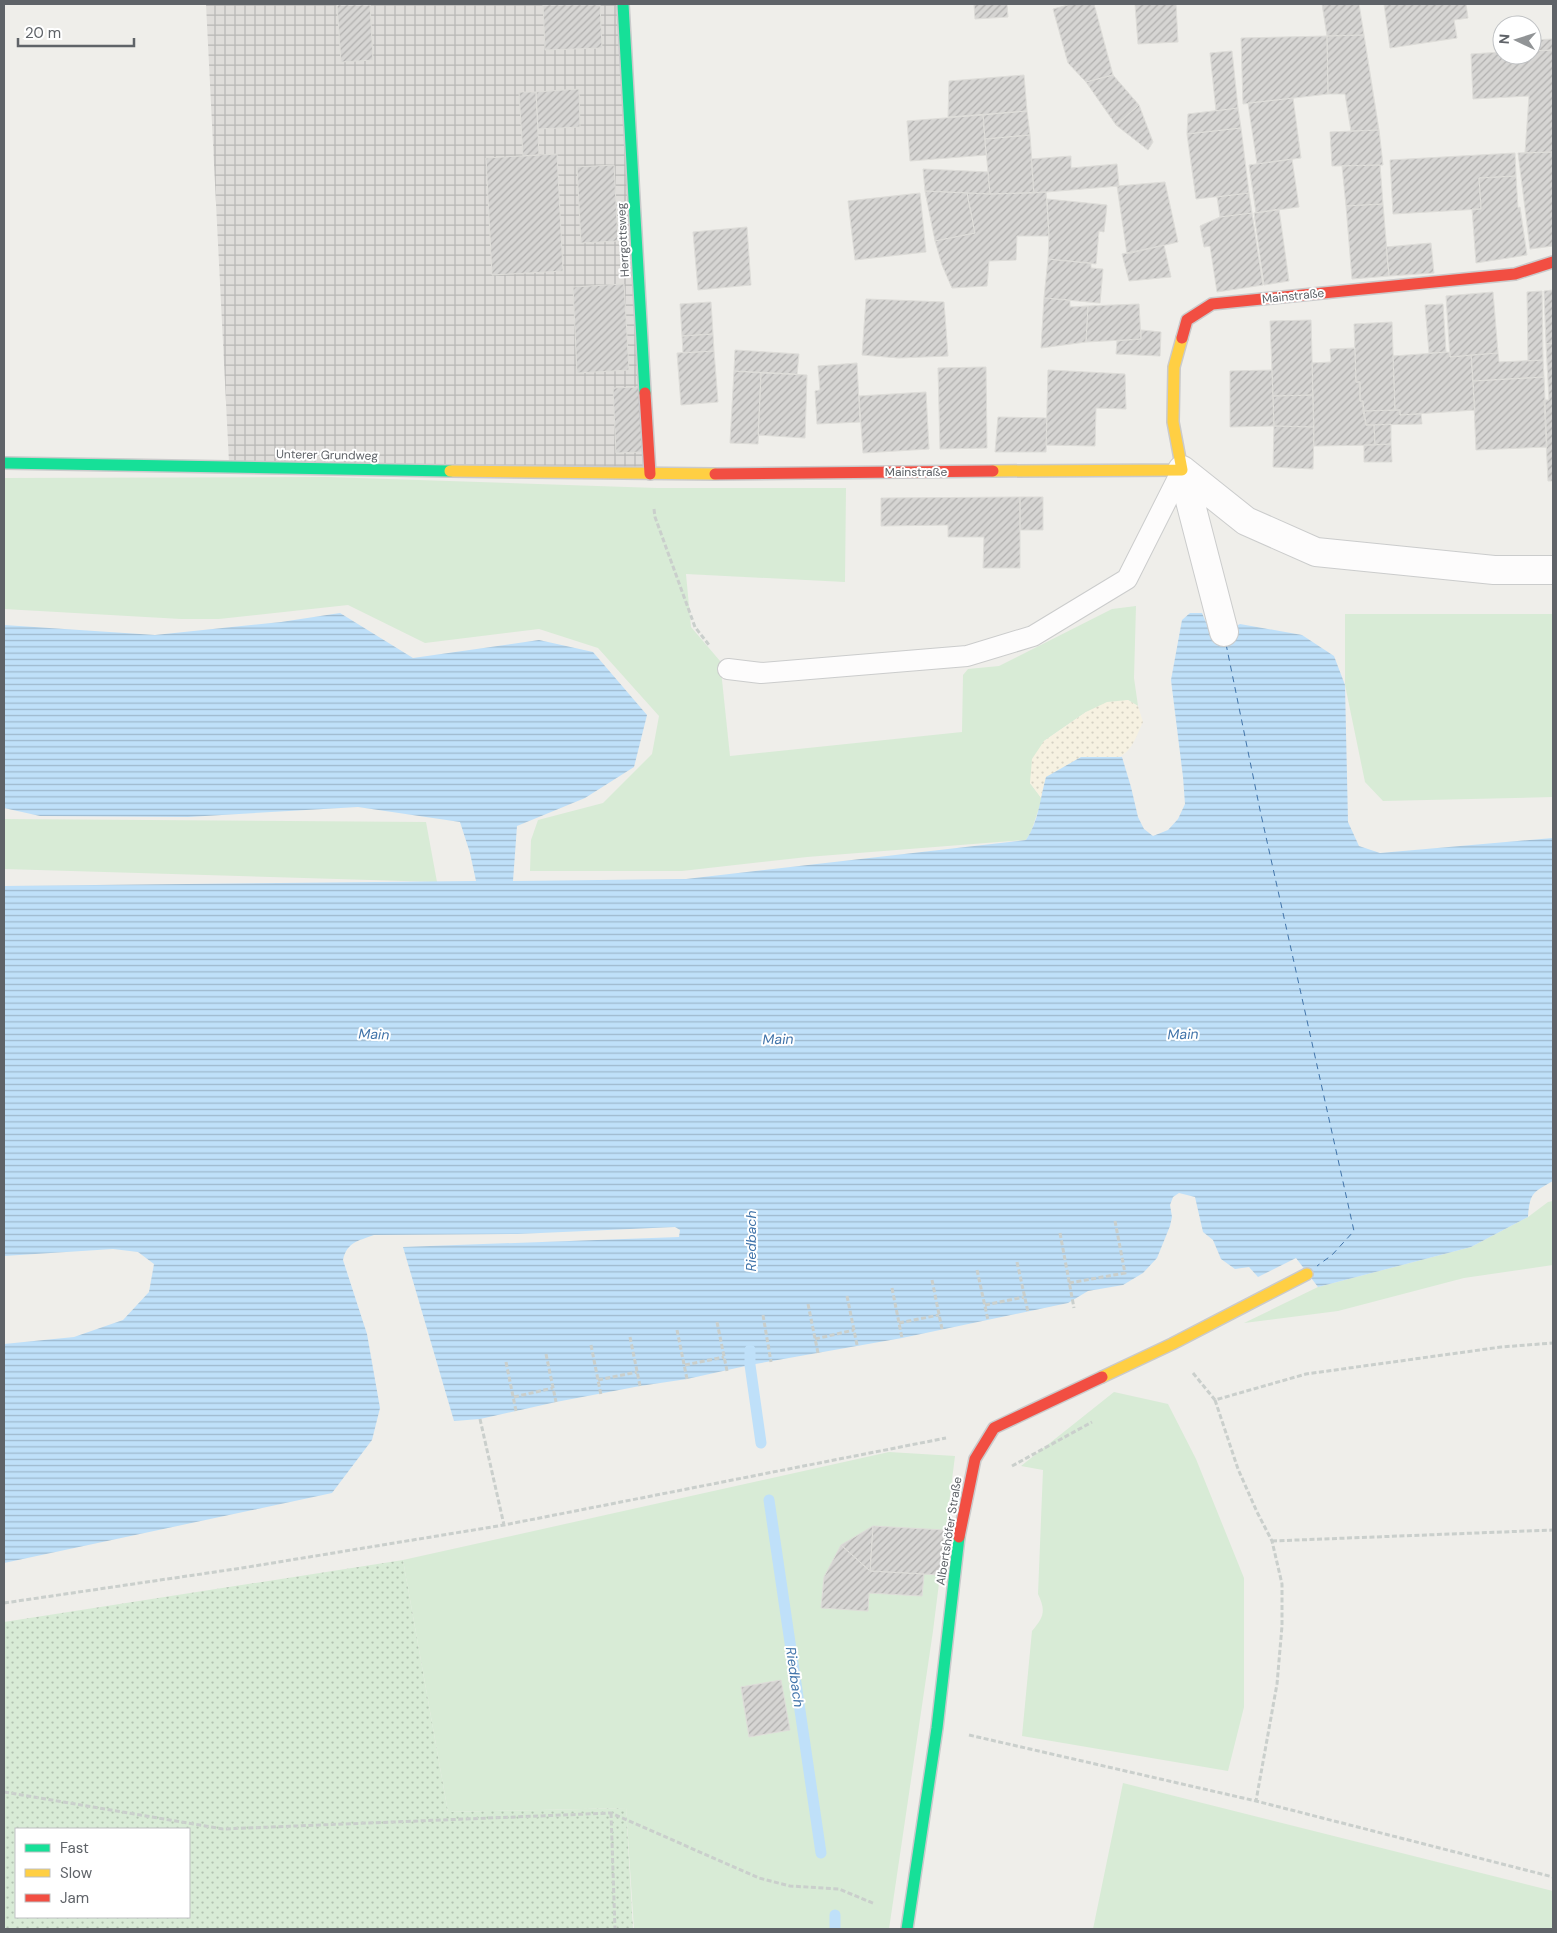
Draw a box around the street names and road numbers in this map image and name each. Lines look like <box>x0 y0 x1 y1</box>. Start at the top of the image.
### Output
street label: Herrgottsweg <box>613 202 633 278</box>
street label: Mainstraße <box>1261 285 1325 307</box>
street label: Unterer Grundweg <box>276 446 378 464</box>
street label: Mainstraße <box>885 464 947 480</box>
street label: Albertshöfer Straße <box>933 1475 966 1586</box>

